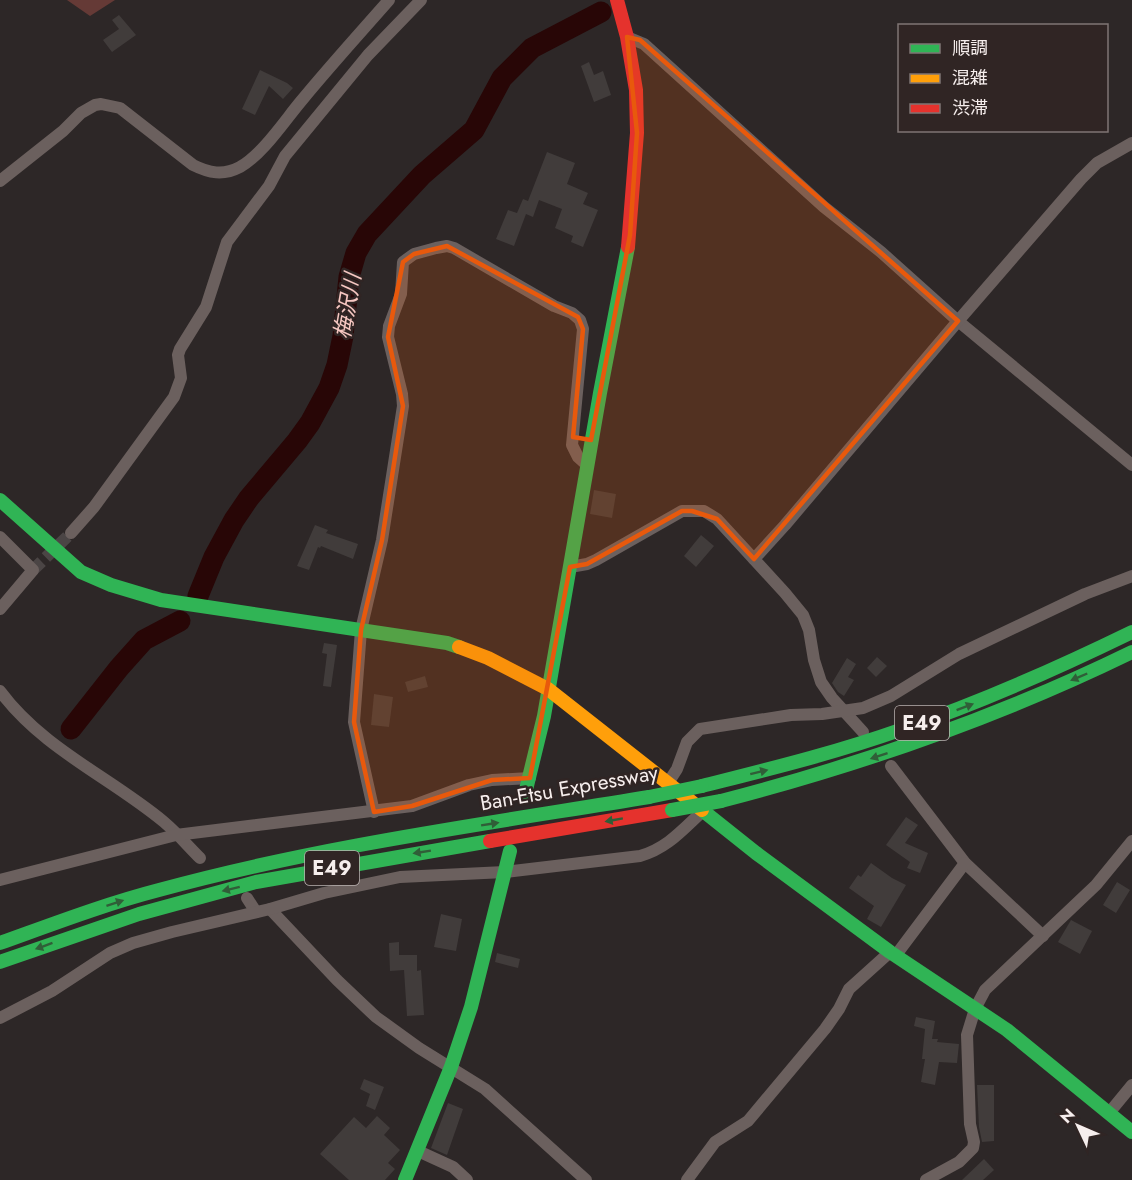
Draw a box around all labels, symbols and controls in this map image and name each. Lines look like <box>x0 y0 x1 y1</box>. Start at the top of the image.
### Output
legend <box>898 24 1108 132</box>
text: 順調 <box>952 35 988 61</box>
text: 混雑 <box>952 65 988 91</box>
text: 渋滞 <box>952 95 988 121</box>
water label: 梅沢川 <box>326 269 369 341</box>
one-way arrow <box>1070 672 1088 682</box>
one-way arrow <box>956 702 974 711</box>
road number: E49 <box>895 706 949 740</box>
one-way arrow <box>870 752 888 762</box>
street label: Ban-Etsu Expressway <box>478 757 661 818</box>
one-way arrow <box>750 767 768 777</box>
one-way arrow <box>605 816 624 825</box>
one-way arrow <box>480 819 499 828</box>
one-way arrow <box>412 848 431 857</box>
road number: E49 <box>305 851 359 885</box>
one-way arrow <box>221 885 239 894</box>
one-way arrow <box>106 898 124 907</box>
one-way arrow <box>35 941 53 951</box>
north arrow <box>1048 1096 1108 1156</box>
text: N <box>1055 1103 1080 1128</box>

